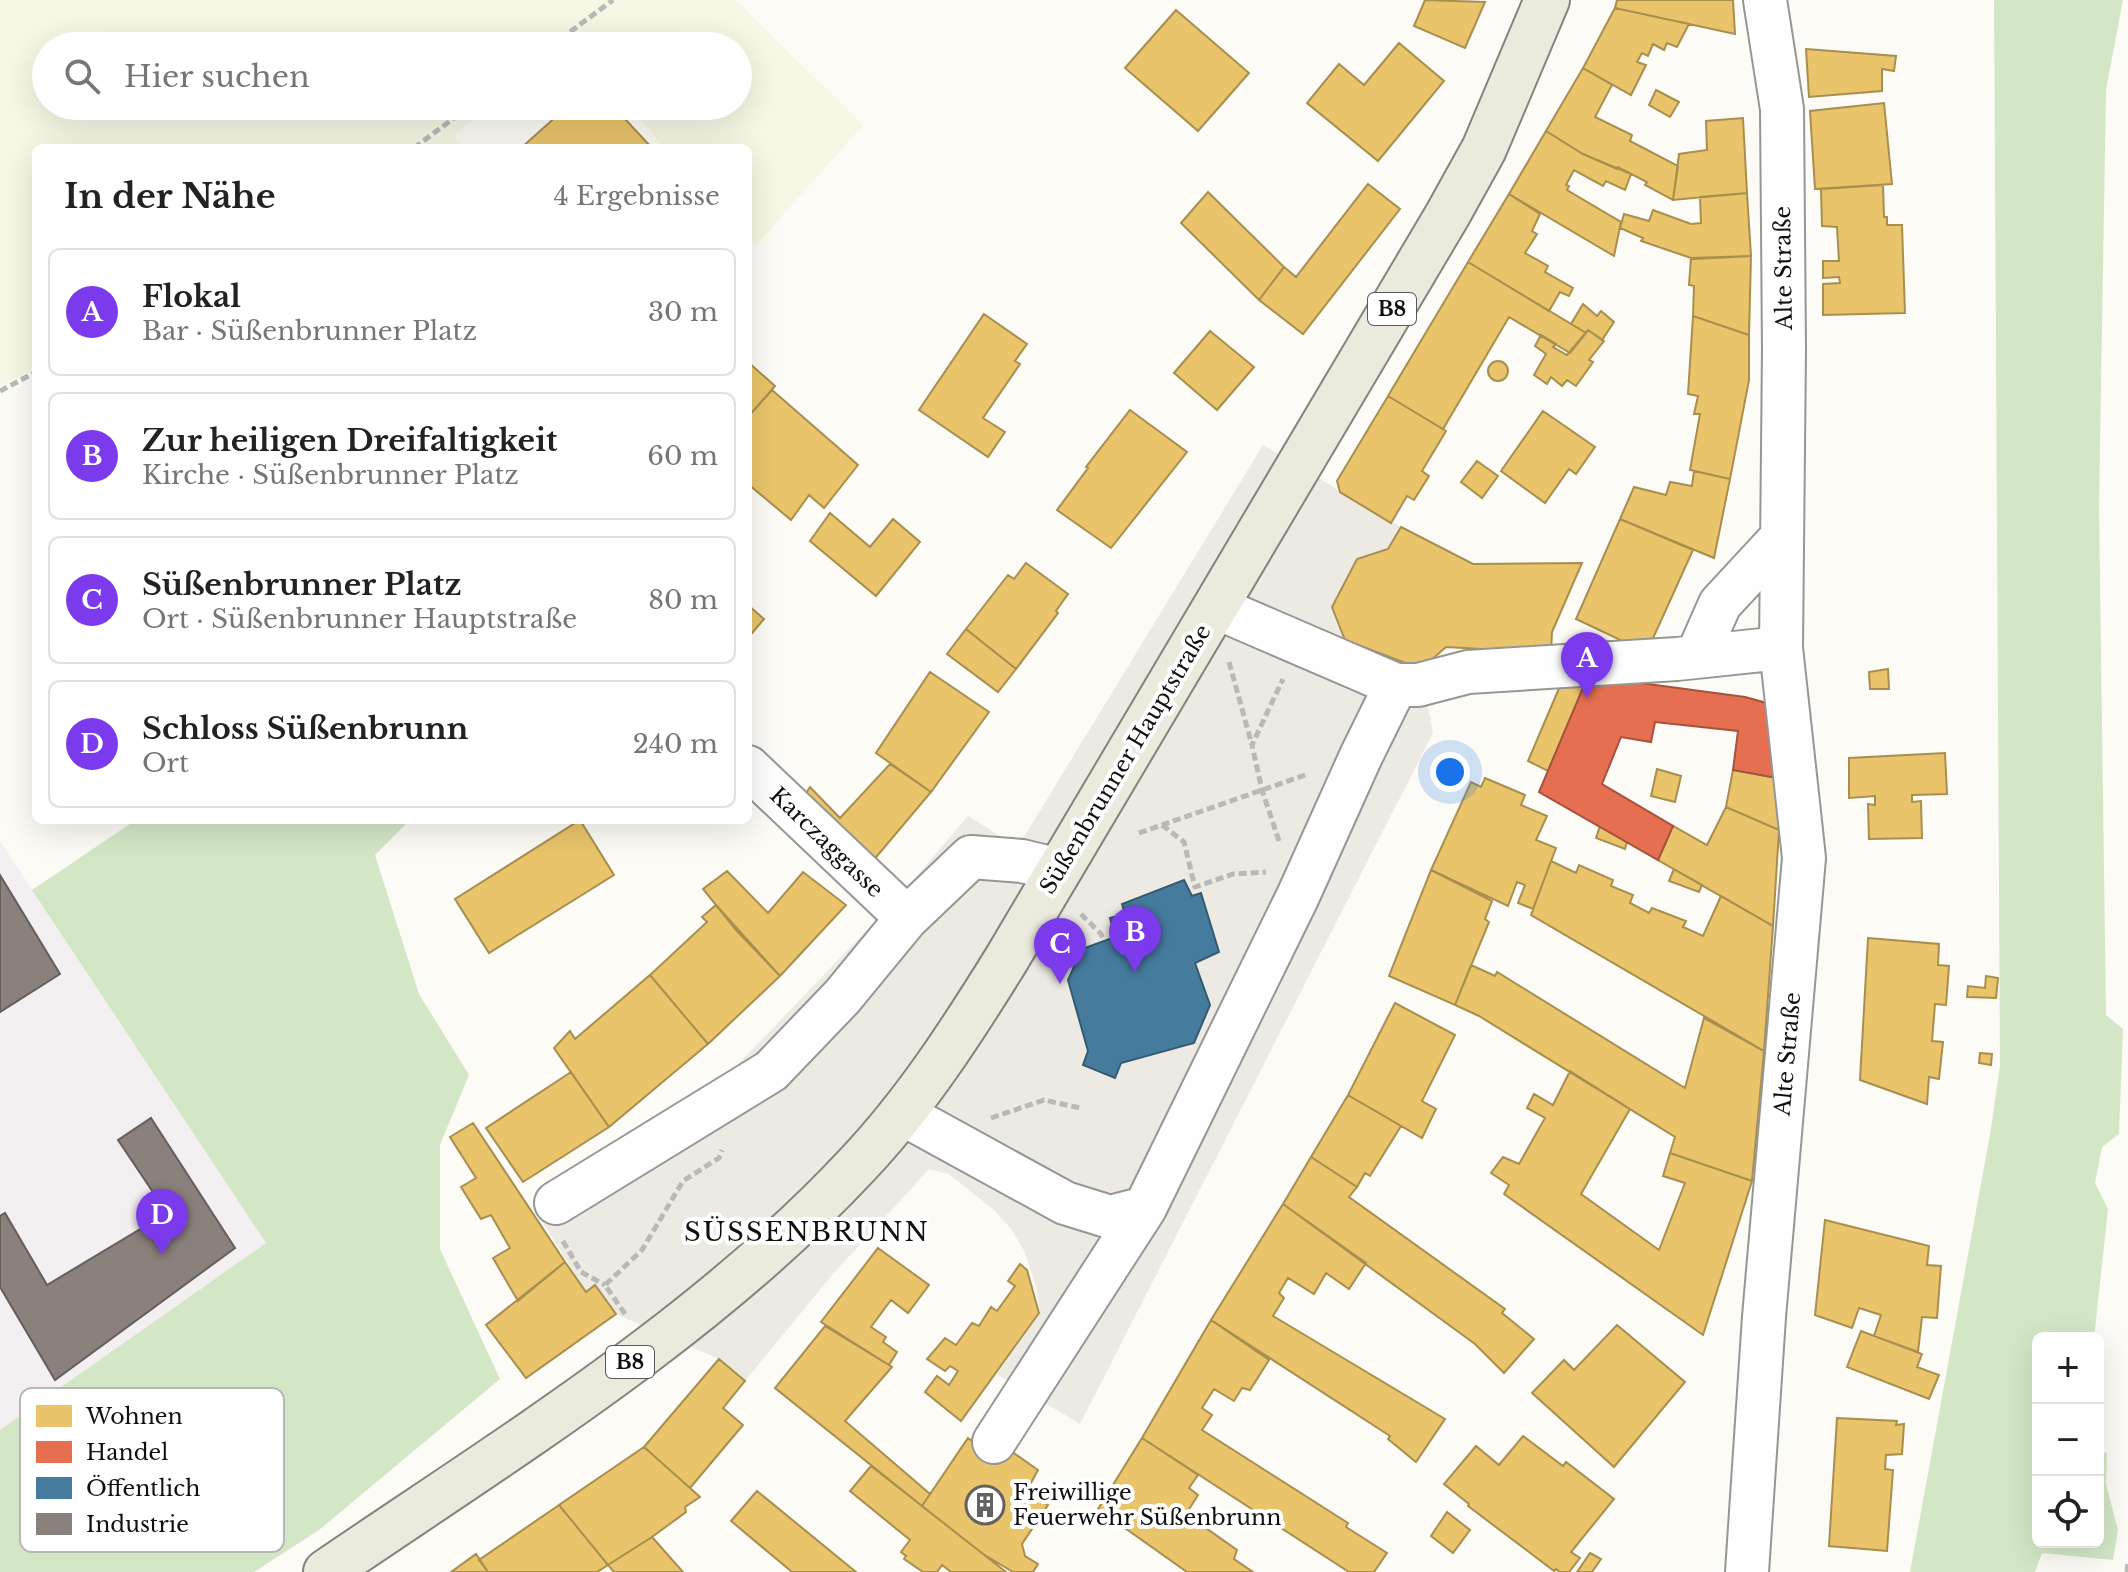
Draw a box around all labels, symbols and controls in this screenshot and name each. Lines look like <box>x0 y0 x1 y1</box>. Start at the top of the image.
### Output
search box <box>32 32 752 120</box>
icon: search <box>60 54 104 98</box>
text: Hier suchen <box>124 58 310 95</box>
text: In der Nähe <box>64 175 276 217</box>
text: 4 Ergebnisse <box>553 180 720 212</box>
street label: Alte Straße <box>1769 206 1798 331</box>
text: Flokal <box>142 278 241 315</box>
road number: B8 <box>1368 293 1416 325</box>
text: A <box>81 296 103 328</box>
text: 30 m <box>648 296 718 328</box>
text: Bar · Süßenbrunner Platz <box>142 315 477 347</box>
text: Zur heiligen Dreifaltigkeit <box>142 422 557 459</box>
text: B <box>82 440 102 472</box>
text: 60 m <box>647 440 718 472</box>
text: Kirche · Süßenbrunner Platz <box>142 459 519 491</box>
text: Süßenbrunner Platz <box>142 566 462 603</box>
text: C <box>81 584 103 616</box>
text: 80 m <box>648 584 718 616</box>
text: Ort · Süßenbrunner Hauptstraße <box>142 603 577 635</box>
street label: Süßenbrunner Hauptstraße <box>1034 620 1217 899</box>
pin: A <box>1561 632 1613 698</box>
text: Schloss Süßenbrunn <box>142 710 468 747</box>
text: D <box>80 728 104 760</box>
text: 240 m <box>633 728 718 760</box>
text: Ort <box>142 747 189 779</box>
your location <box>1430 752 1470 792</box>
street label: Karczaggasse <box>764 782 889 903</box>
pin: B <box>1109 906 1161 972</box>
pin: C <box>1034 918 1086 984</box>
street label: Alte Straße <box>1769 991 1806 1118</box>
pin: D <box>136 1189 188 1255</box>
district label: SÜSSENBRUNN <box>684 1216 930 1248</box>
map controls <box>2032 1332 2104 1548</box>
button: + <box>2032 1332 2104 1404</box>
road number: B8 <box>606 1346 654 1378</box>
legend <box>20 1388 284 1552</box>
text: Wohnen <box>85 1403 183 1430</box>
button: − <box>2032 1404 2104 1476</box>
text: Handel <box>86 1439 168 1466</box>
text: Öffentlich <box>86 1474 200 1502</box>
button: locate <box>2032 1476 2104 1548</box>
place label: Freiwillige Feuerwehr Süßenbrunn <box>1013 1479 1281 1531</box>
building icon: Freiwillige Feuerwehr Süßenbrunn <box>964 1484 1006 1526</box>
text: Industrie <box>86 1511 189 1538</box>

